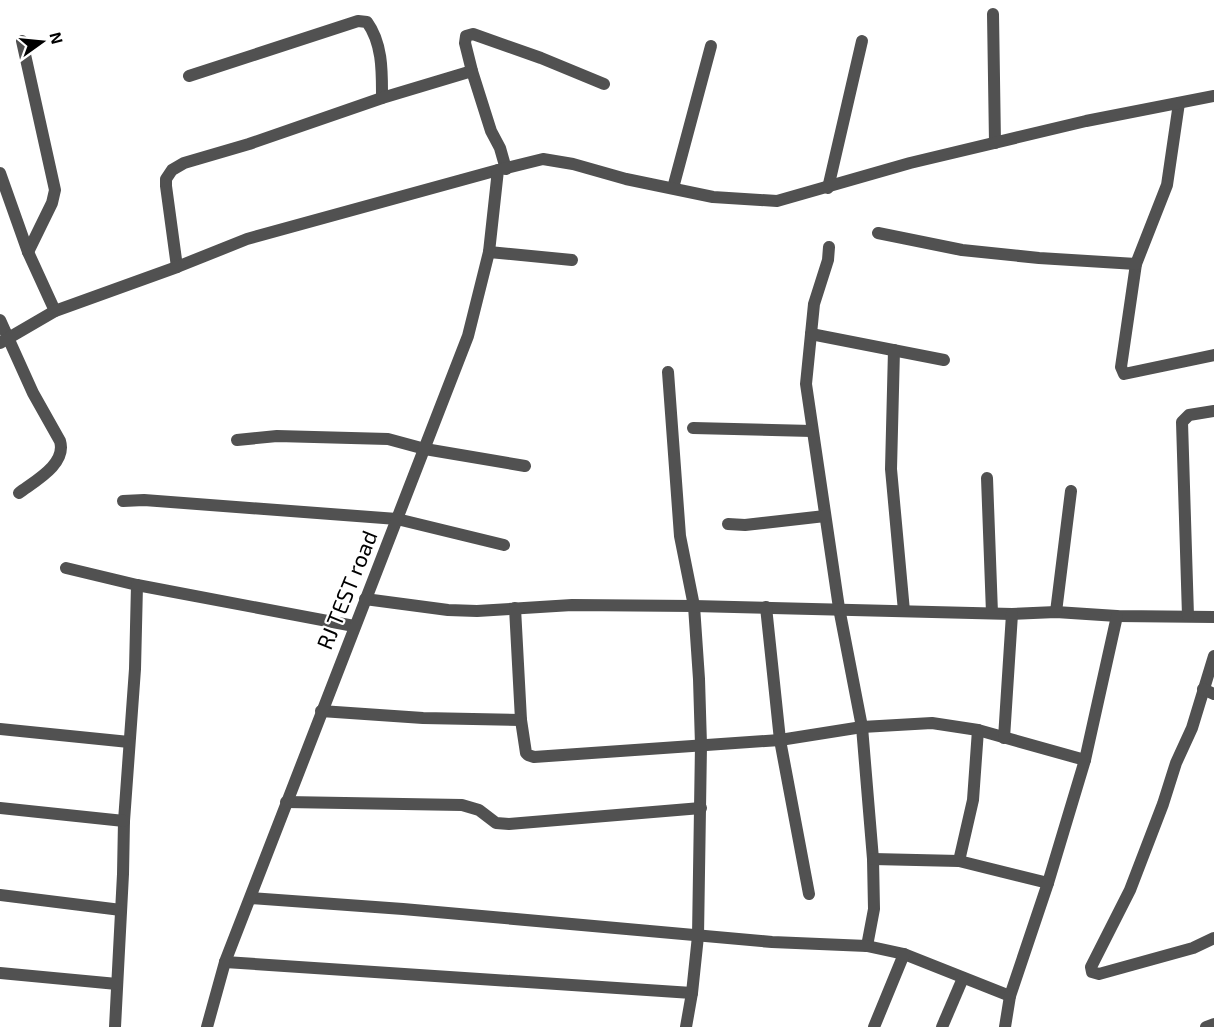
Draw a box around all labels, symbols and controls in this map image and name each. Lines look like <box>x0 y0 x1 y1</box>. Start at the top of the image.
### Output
north arrow <box>12 12 72 72</box>
text: N <box>46 30 68 46</box>
street label: RJ TEST road <box>310 526 382 653</box>

